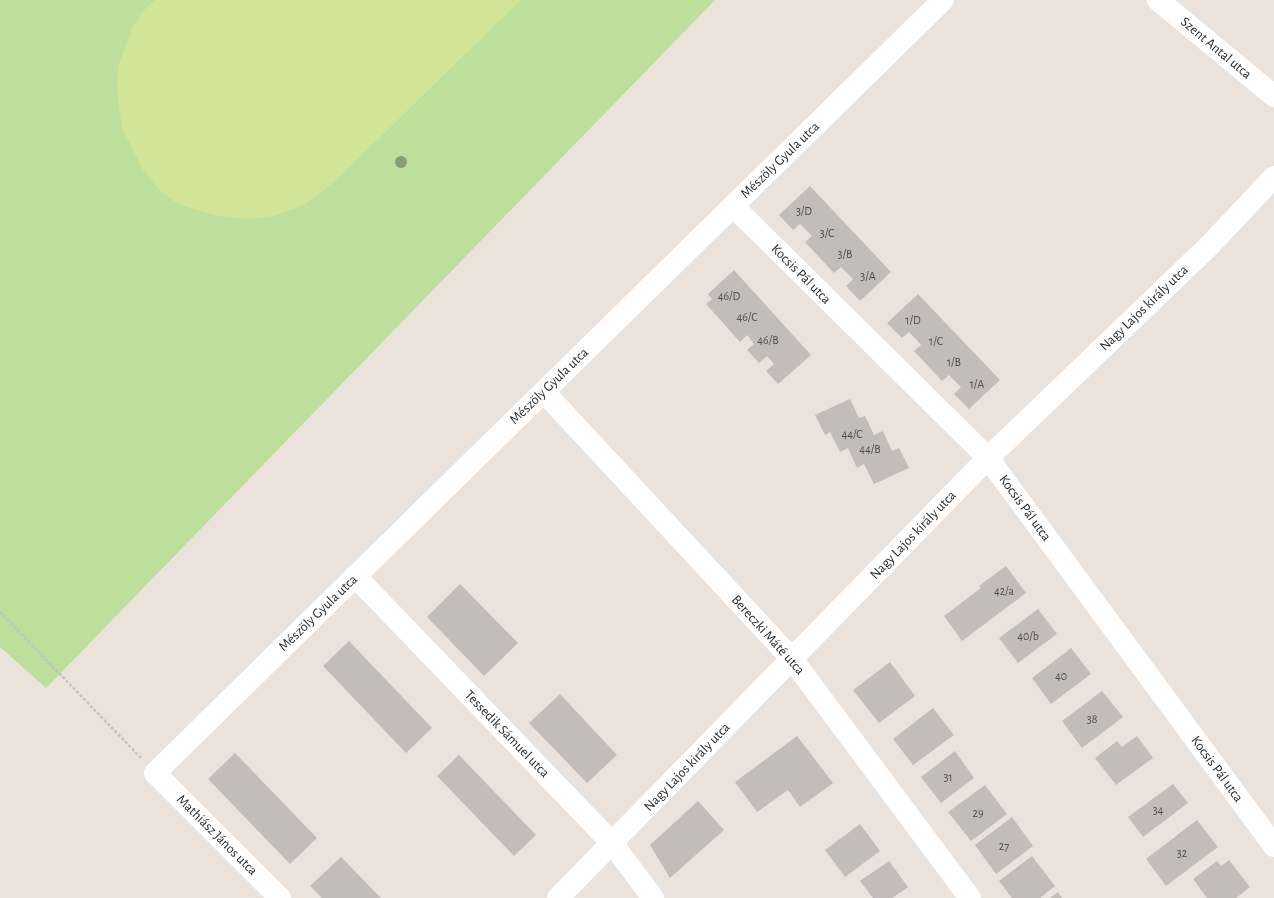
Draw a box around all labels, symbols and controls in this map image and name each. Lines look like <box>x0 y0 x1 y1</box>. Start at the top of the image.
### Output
street label: Szent Antal utca <box>1177 13 1255 83</box>
street label: Mészöly Gyula utca <box>737 118 823 202</box>
house number: 3/D <box>796 204 812 218</box>
house number: 3/C <box>820 226 834 240</box>
street label: Kocsis Pál utca <box>768 241 834 307</box>
house number: 3/B <box>838 247 852 261</box>
street label: Nagy Lajos király utca <box>1096 261 1192 355</box>
house number: 3/A <box>860 269 876 283</box>
house number: 46/D <box>718 289 740 303</box>
house number: 46/C <box>736 310 758 324</box>
house number: 1/D <box>905 313 921 327</box>
house number: 46/B <box>757 333 779 347</box>
house number: 1/C <box>929 334 943 348</box>
street label: Mészöly Gyula utca <box>506 344 592 428</box>
house number: 1/B <box>947 355 961 369</box>
house number: 1/A <box>970 377 984 391</box>
house number: 44/C <box>841 427 863 441</box>
house number: 44/B <box>859 442 881 456</box>
street label: Kocsis Pál utca <box>995 472 1055 544</box>
street label: Nagy Lajos király utca <box>866 487 960 583</box>
street label: Mészöly Gyula utca <box>275 571 361 655</box>
house number: 42/a <box>994 584 1014 598</box>
street label: Bereczki Máté utca <box>728 592 808 678</box>
house number: 40/b <box>1017 629 1039 643</box>
house number: 40 <box>1055 669 1067 683</box>
street label: Tessedik Sámuel utca <box>461 687 553 781</box>
house number: 38 <box>1087 712 1097 726</box>
street label: Nagy Lajos király utca <box>640 719 734 815</box>
street label: Kocsis Pál utca <box>1187 733 1247 805</box>
house number: 31 <box>943 770 953 784</box>
street label: Mathiász János utca <box>173 791 261 879</box>
house number: 34 <box>1153 803 1163 817</box>
house number: 29 <box>972 806 984 820</box>
house number: 27 <box>999 839 1009 853</box>
house number: 32 <box>1177 846 1187 860</box>

